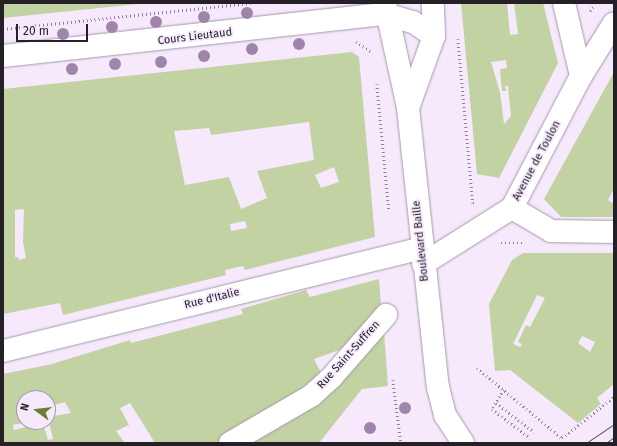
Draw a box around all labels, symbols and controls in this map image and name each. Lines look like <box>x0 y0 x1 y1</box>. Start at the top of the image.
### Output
scale bar <box>18 16 90 42</box>
text: 20 m <box>23 24 49 38</box>
street label: Cours Lieutaud <box>157 26 233 48</box>
street label: Avenue de Toulon <box>510 119 564 203</box>
street label: Boulevard Baille <box>410 200 432 282</box>
street label: Rue d'Italie <box>183 286 241 312</box>
street label: Rue Saint-Suffren <box>315 318 383 392</box>
north arrow <box>16 390 56 430</box>
text: N <box>18 402 32 412</box>

